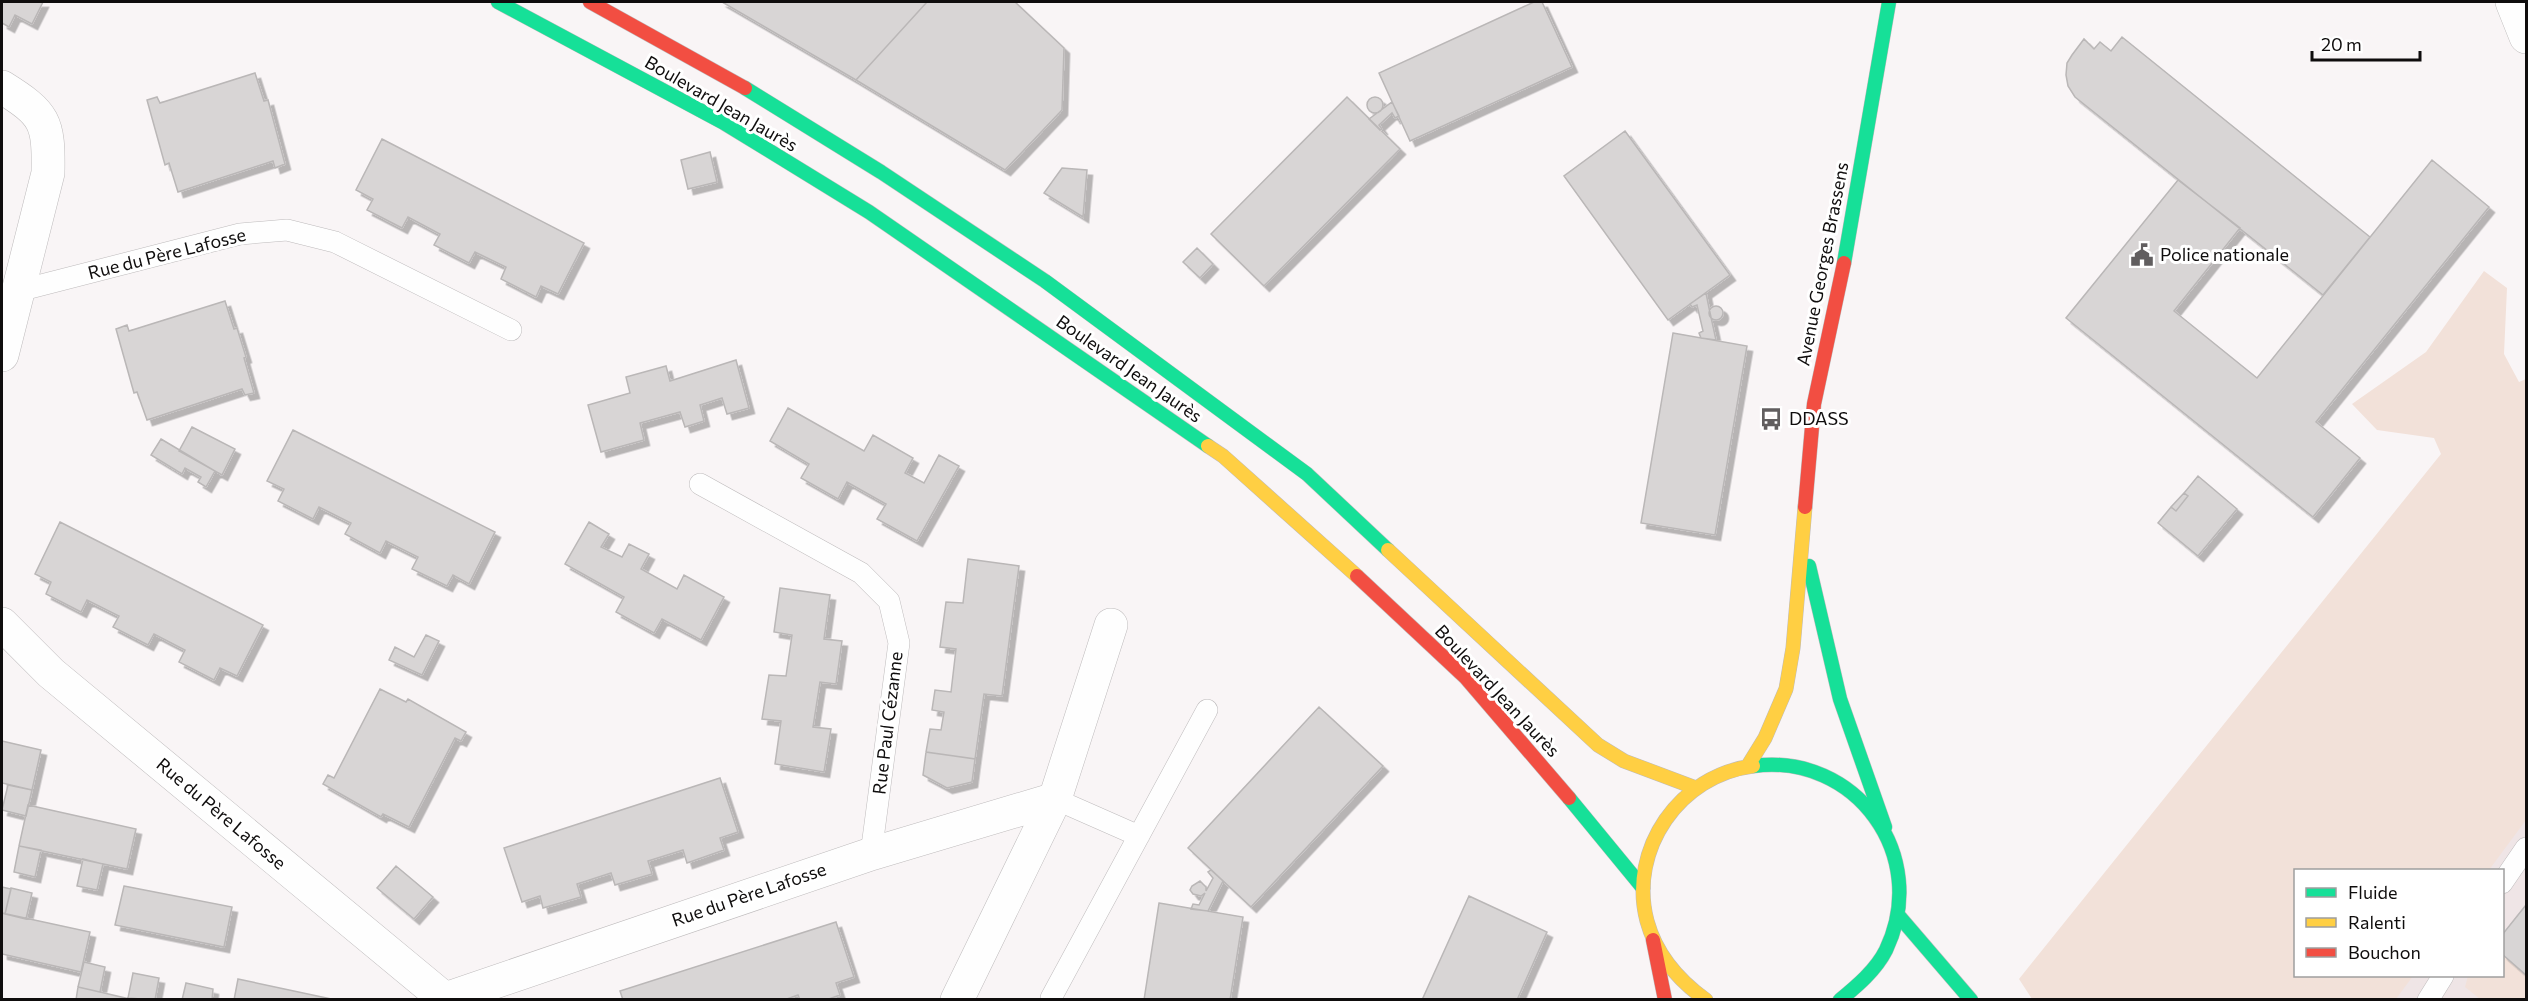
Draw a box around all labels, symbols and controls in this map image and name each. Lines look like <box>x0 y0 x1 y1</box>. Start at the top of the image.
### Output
scale bar <box>2312 24 2420 62</box>
text: 20 m <box>2321 33 2362 55</box>
street label: Boulevard Jean Jaurès <box>641 50 802 156</box>
street label: Avenue Georges Brassens <box>1791 160 1853 368</box>
street label: Rue du Père Lafosse <box>86 223 248 283</box>
public building icon: Police nationale <box>2129 242 2155 268</box>
place label: Police nationale <box>2160 243 2289 265</box>
street label: Boulevard Jean Jaurès <box>1053 310 1207 427</box>
bus stop icon: DDASS <box>1758 406 1784 432</box>
place label: DDASS <box>1789 407 1849 429</box>
street label: Boulevard Jean Jaurès <box>1431 620 1565 761</box>
street label: Rue Paul Cézanne <box>867 650 907 796</box>
street label: Rue du Père Lafosse <box>153 753 291 874</box>
street label: Rue du Père Lafosse <box>669 857 829 931</box>
legend <box>2294 869 2504 977</box>
text: Fluide <box>2348 881 2397 903</box>
text: Ralenti <box>2348 911 2406 933</box>
text: Bouchon <box>2348 941 2421 963</box>

